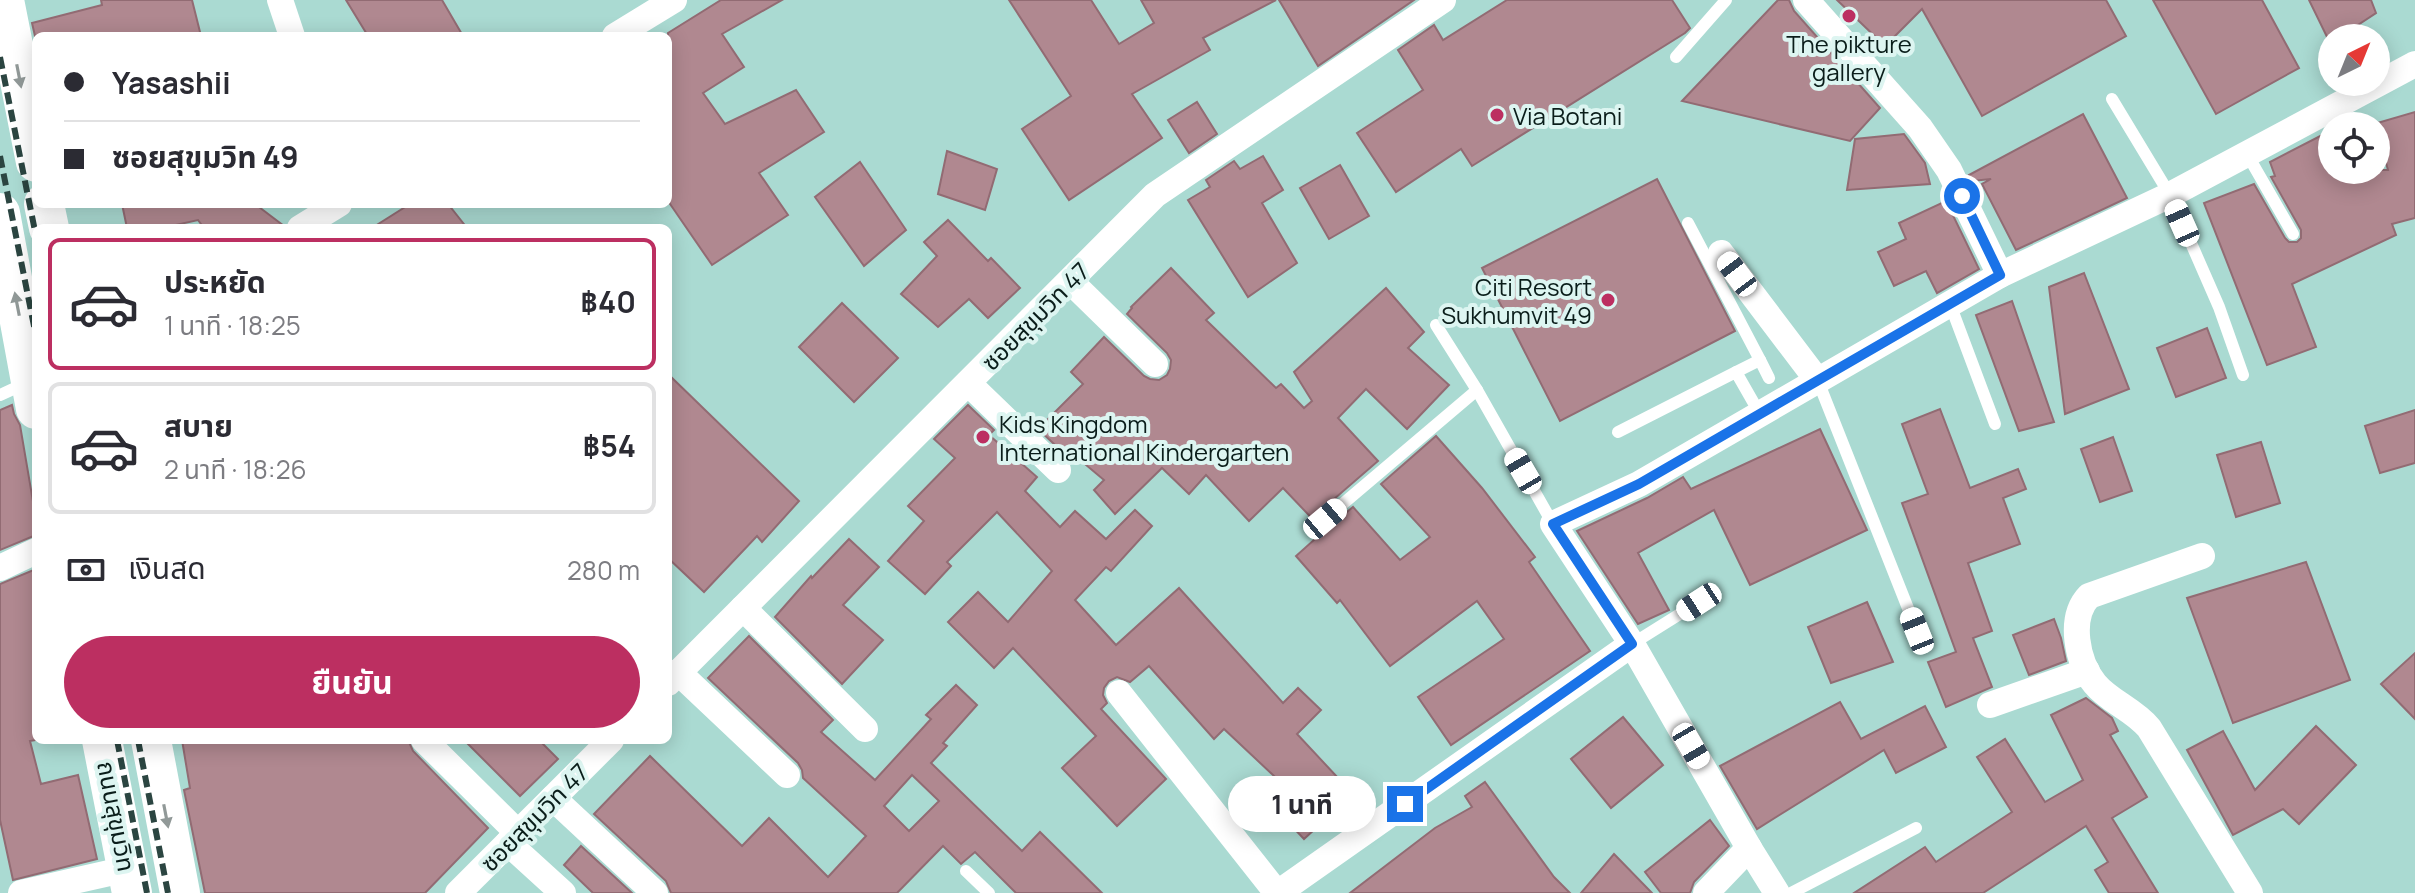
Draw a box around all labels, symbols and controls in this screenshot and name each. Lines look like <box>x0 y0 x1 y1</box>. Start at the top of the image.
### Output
marker: The pikture gallery <box>1840 7 1858 25</box>
north arrow <box>2318 24 2390 96</box>
map controls <box>2318 24 2390 184</box>
place label: The pikture gallery <box>1786 27 1912 88</box>
text: Yasashii <box>112 62 231 103</box>
one-way arrow <box>13 64 26 89</box>
place label: Via Botani <box>1513 99 1622 132</box>
marker: Via Botani <box>1488 106 1506 124</box>
button: locate <box>2318 112 2390 184</box>
text: ซอยสุขุมวิท 49 <box>112 136 299 177</box>
route start <box>1944 178 1980 214</box>
car <box>2161 196 2203 250</box>
car <box>1713 248 1761 300</box>
street label: ซอยสุขุมวิท 47 <box>974 255 1096 377</box>
text: ประหยัด <box>164 261 266 302</box>
icon: car <box>68 268 140 340</box>
place label: Citi Resort Sukhumvit 49 <box>1441 270 1592 331</box>
text: ฿40 <box>581 281 636 322</box>
marker: Citi Resort Sukhumvit 49 <box>1599 291 1617 309</box>
one-way arrow <box>10 292 23 317</box>
text: 1 นาที · 18:25 <box>164 307 301 343</box>
text: สบาย <box>164 405 233 446</box>
place label: Kids Kingdom International Kindergarten <box>999 407 1289 468</box>
icon: car <box>68 412 140 484</box>
text: ฿54 <box>583 425 636 466</box>
marker: Kids Kingdom International Kindergarten <box>974 428 992 446</box>
car <box>1501 444 1545 498</box>
text: 2 นาที · 18:26 <box>164 451 307 487</box>
car <box>1299 494 1351 544</box>
text: เงินสด <box>128 547 206 588</box>
icon: cash <box>64 548 108 592</box>
text: 280 m <box>567 552 640 588</box>
car <box>1672 579 1726 625</box>
car <box>1897 604 1937 658</box>
button: ยืนยัน <box>64 636 640 728</box>
car <box>1669 719 1713 773</box>
street label: ซอยสุขุมวิท 47 <box>473 756 595 878</box>
street label: ถนนสุขุมวิท <box>90 758 144 874</box>
callout: 1 นาที <box>1229 776 1377 832</box>
text: 1 นาที <box>1271 786 1333 822</box>
route end <box>1387 786 1423 822</box>
one-way arrow <box>160 804 173 829</box>

